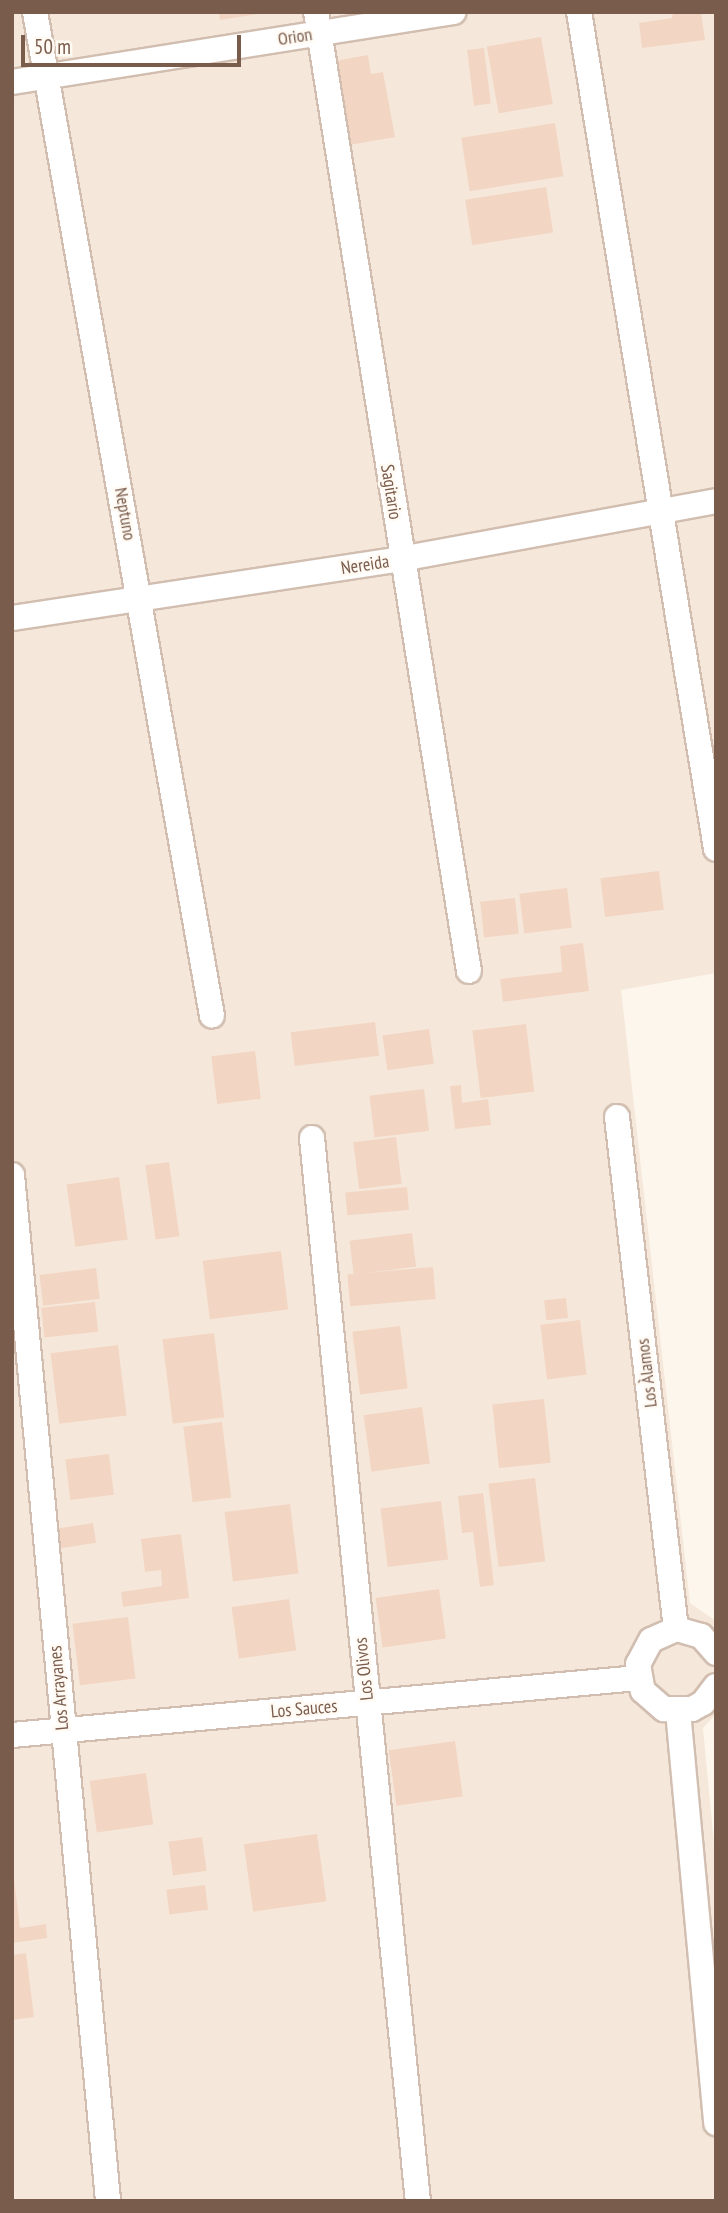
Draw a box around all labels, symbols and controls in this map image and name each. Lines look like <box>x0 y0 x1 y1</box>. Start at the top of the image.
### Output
scale bar <box>24 21 245 65</box>
street label: Orion <box>276 24 314 50</box>
text: 50 m <box>34 33 71 60</box>
street label: Sagitario <box>376 463 406 521</box>
street label: Neptuno <box>110 486 140 542</box>
street label: Nereida <box>339 551 391 579</box>
street label: Los Àlamos <box>632 1337 662 1409</box>
street label: Los Olivos <box>350 1636 378 1702</box>
street label: Los Arrayanes <box>45 1645 73 1731</box>
street label: Los Sauces <box>270 1695 338 1723</box>

